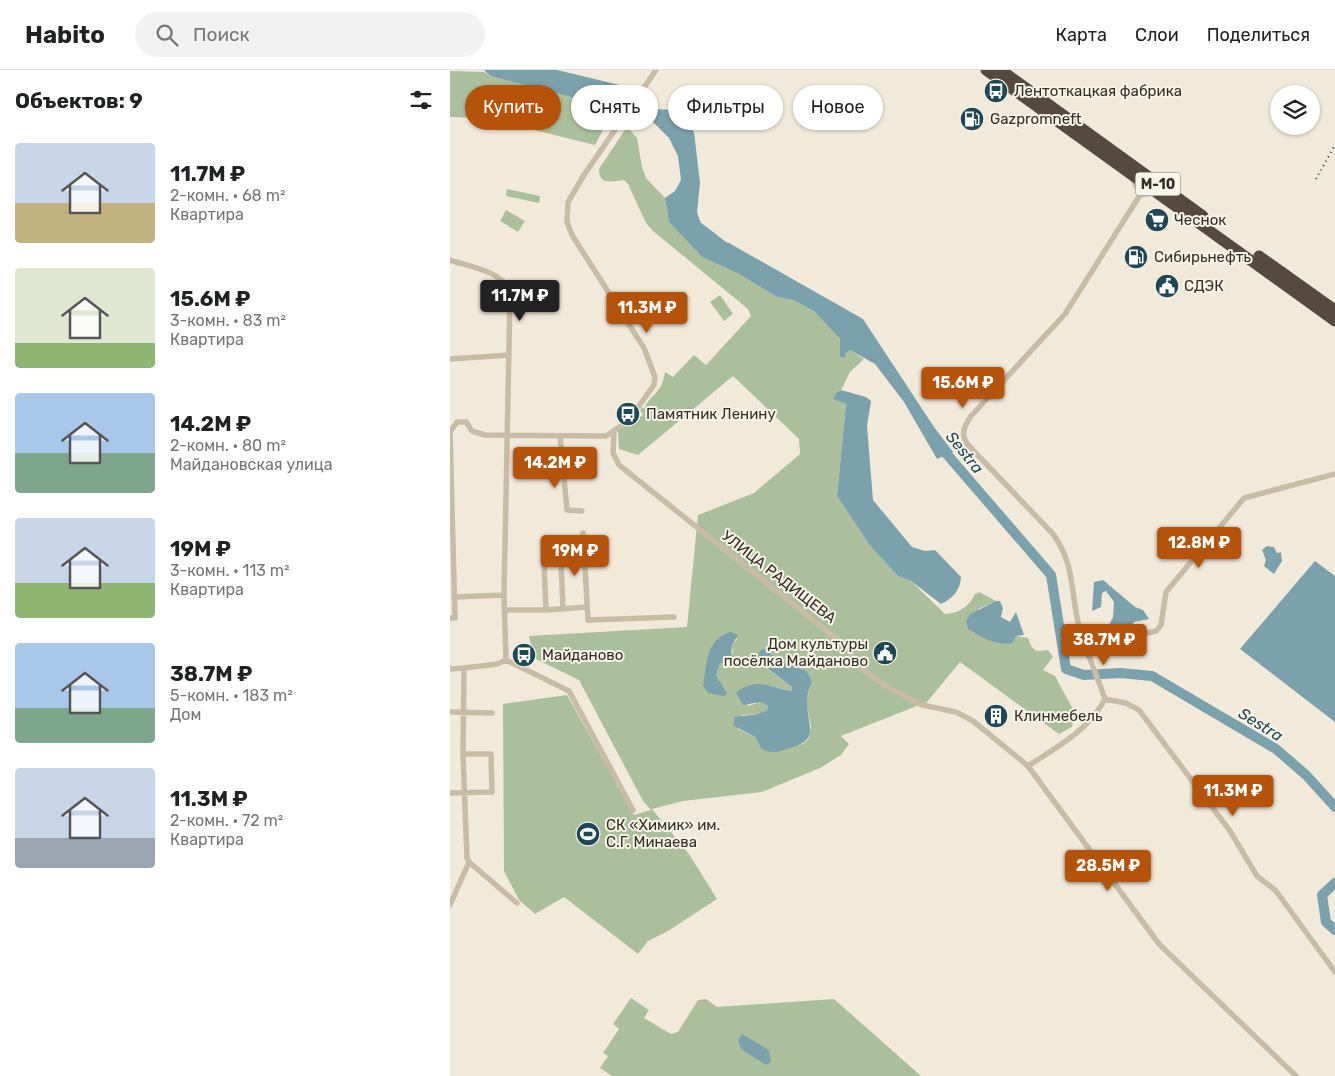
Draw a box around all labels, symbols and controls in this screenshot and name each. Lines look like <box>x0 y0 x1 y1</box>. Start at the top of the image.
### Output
search box <box>135 12 485 57</box>
text: Habito <box>25 21 105 49</box>
icon: search <box>153 21 181 49</box>
text: Поиск <box>193 23 250 46</box>
text: Карта <box>1056 24 1107 46</box>
text: Слои <box>1135 24 1179 46</box>
text: Поделиться <box>1207 24 1310 46</box>
bus stop icon: Лентоткацкая фабрика <box>983 78 1009 104</box>
place label: Лентоткацкая фабрика <box>1014 82 1182 100</box>
chip: Купить <box>465 85 561 130</box>
chip: Снять <box>571 85 658 130</box>
chip: Фильтры <box>668 85 783 130</box>
chip: Новое <box>793 85 883 130</box>
map controls <box>1270 85 1320 135</box>
button: layers <box>1270 85 1320 135</box>
icon: filters <box>407 86 435 114</box>
text: Объектов: 9 <box>15 88 143 113</box>
fuel station icon: Gazpromneft <box>959 106 985 132</box>
place label: Gazpromneft <box>990 110 1082 128</box>
text: 11.7M ₽ <box>170 161 245 186</box>
icon: home <box>55 163 115 223</box>
road number: М-10 <box>1136 172 1180 196</box>
text: 2-комн. · 68 m² <box>170 186 285 205</box>
text: Квартира <box>170 205 244 224</box>
supermarket icon: Чеснок <box>1144 207 1170 233</box>
place label: Чеснок <box>1174 211 1226 229</box>
fuel station icon: Сибирьнефть <box>1123 244 1149 270</box>
place label: Сибирьнефть <box>1154 248 1251 266</box>
public building icon: СДЭК <box>1154 273 1180 299</box>
place label: СДЭК <box>1184 277 1224 295</box>
pin: 11.7M ₽ <box>474 280 566 322</box>
text: 15.6M ₽ <box>170 286 250 311</box>
text: 11.7M ₽ <box>491 286 549 305</box>
icon: home <box>55 288 115 348</box>
pin: 11.3M ₽ <box>601 292 693 334</box>
text: 11.3M ₽ <box>617 298 677 317</box>
text: 3-комн. · 83 m² <box>170 311 286 330</box>
text: Квартира <box>170 330 244 349</box>
pin: 15.6M ₽ <box>917 366 1009 409</box>
text: 15.6M ₽ <box>932 373 994 392</box>
bus stop icon: Памятник Ленину <box>615 401 641 427</box>
place label: Памятник Ленину <box>646 405 776 423</box>
text: 14.2M ₽ <box>170 411 251 436</box>
icon: home <box>55 413 115 473</box>
water label: Sestra <box>942 427 987 477</box>
text: 2-комн. · 80 m² <box>170 436 286 455</box>
pin: 14.2M ₽ <box>509 446 601 489</box>
text: 14.2M ₽ <box>524 453 586 472</box>
text: Майдановская улица <box>170 455 333 474</box>
pin: 12.8M ₽ <box>1153 526 1245 569</box>
street label: УЛИЦА РАДИЩЕВА <box>718 527 840 627</box>
text: 12.8M ₽ <box>1168 533 1230 552</box>
pin: 19M ₽ <box>540 534 610 577</box>
text: 19M ₽ <box>170 536 231 561</box>
icon: home <box>55 538 115 598</box>
text: 19M ₽ <box>552 541 598 560</box>
text: 3-комн. · 113 m² <box>170 561 289 580</box>
text: Квартира <box>170 580 244 599</box>
pin: 38.7M ₽ <box>1058 624 1150 666</box>
text: 38.7M ₽ <box>1073 630 1135 649</box>
place label: Дом культуры посёлка Майданово <box>724 635 868 670</box>
public building icon: Дом культуры посёлка Майданово <box>872 640 898 666</box>
bus stop icon: Майданово <box>511 642 537 668</box>
place label: Майданово <box>542 646 623 664</box>
text: 38.7M ₽ <box>170 661 252 686</box>
icon: home <box>55 663 115 723</box>
text: 5-комн. · 183 m² <box>170 686 293 705</box>
building icon: Клинмебель <box>983 703 1009 729</box>
water label: Sestra <box>1235 703 1286 745</box>
text: Дом <box>170 705 201 724</box>
place label: Клинмебель <box>1014 707 1103 725</box>
pin: 11.3M ₽ <box>1187 774 1279 817</box>
text: 11.3M ₽ <box>1203 781 1263 800</box>
text: 11.3M ₽ <box>170 786 248 811</box>
icon: home <box>55 788 115 848</box>
text: 2-комн. · 72 m² <box>170 811 283 830</box>
place label: СК «Химик» им. С.Г. Минаева <box>606 816 720 851</box>
sports icon: СК «Химик» им. С.Г. Минаева <box>575 821 601 847</box>
text: Квартира <box>170 830 244 849</box>
pin: 28.5M ₽ <box>1062 850 1154 892</box>
text: 28.5M ₽ <box>1076 856 1140 875</box>

